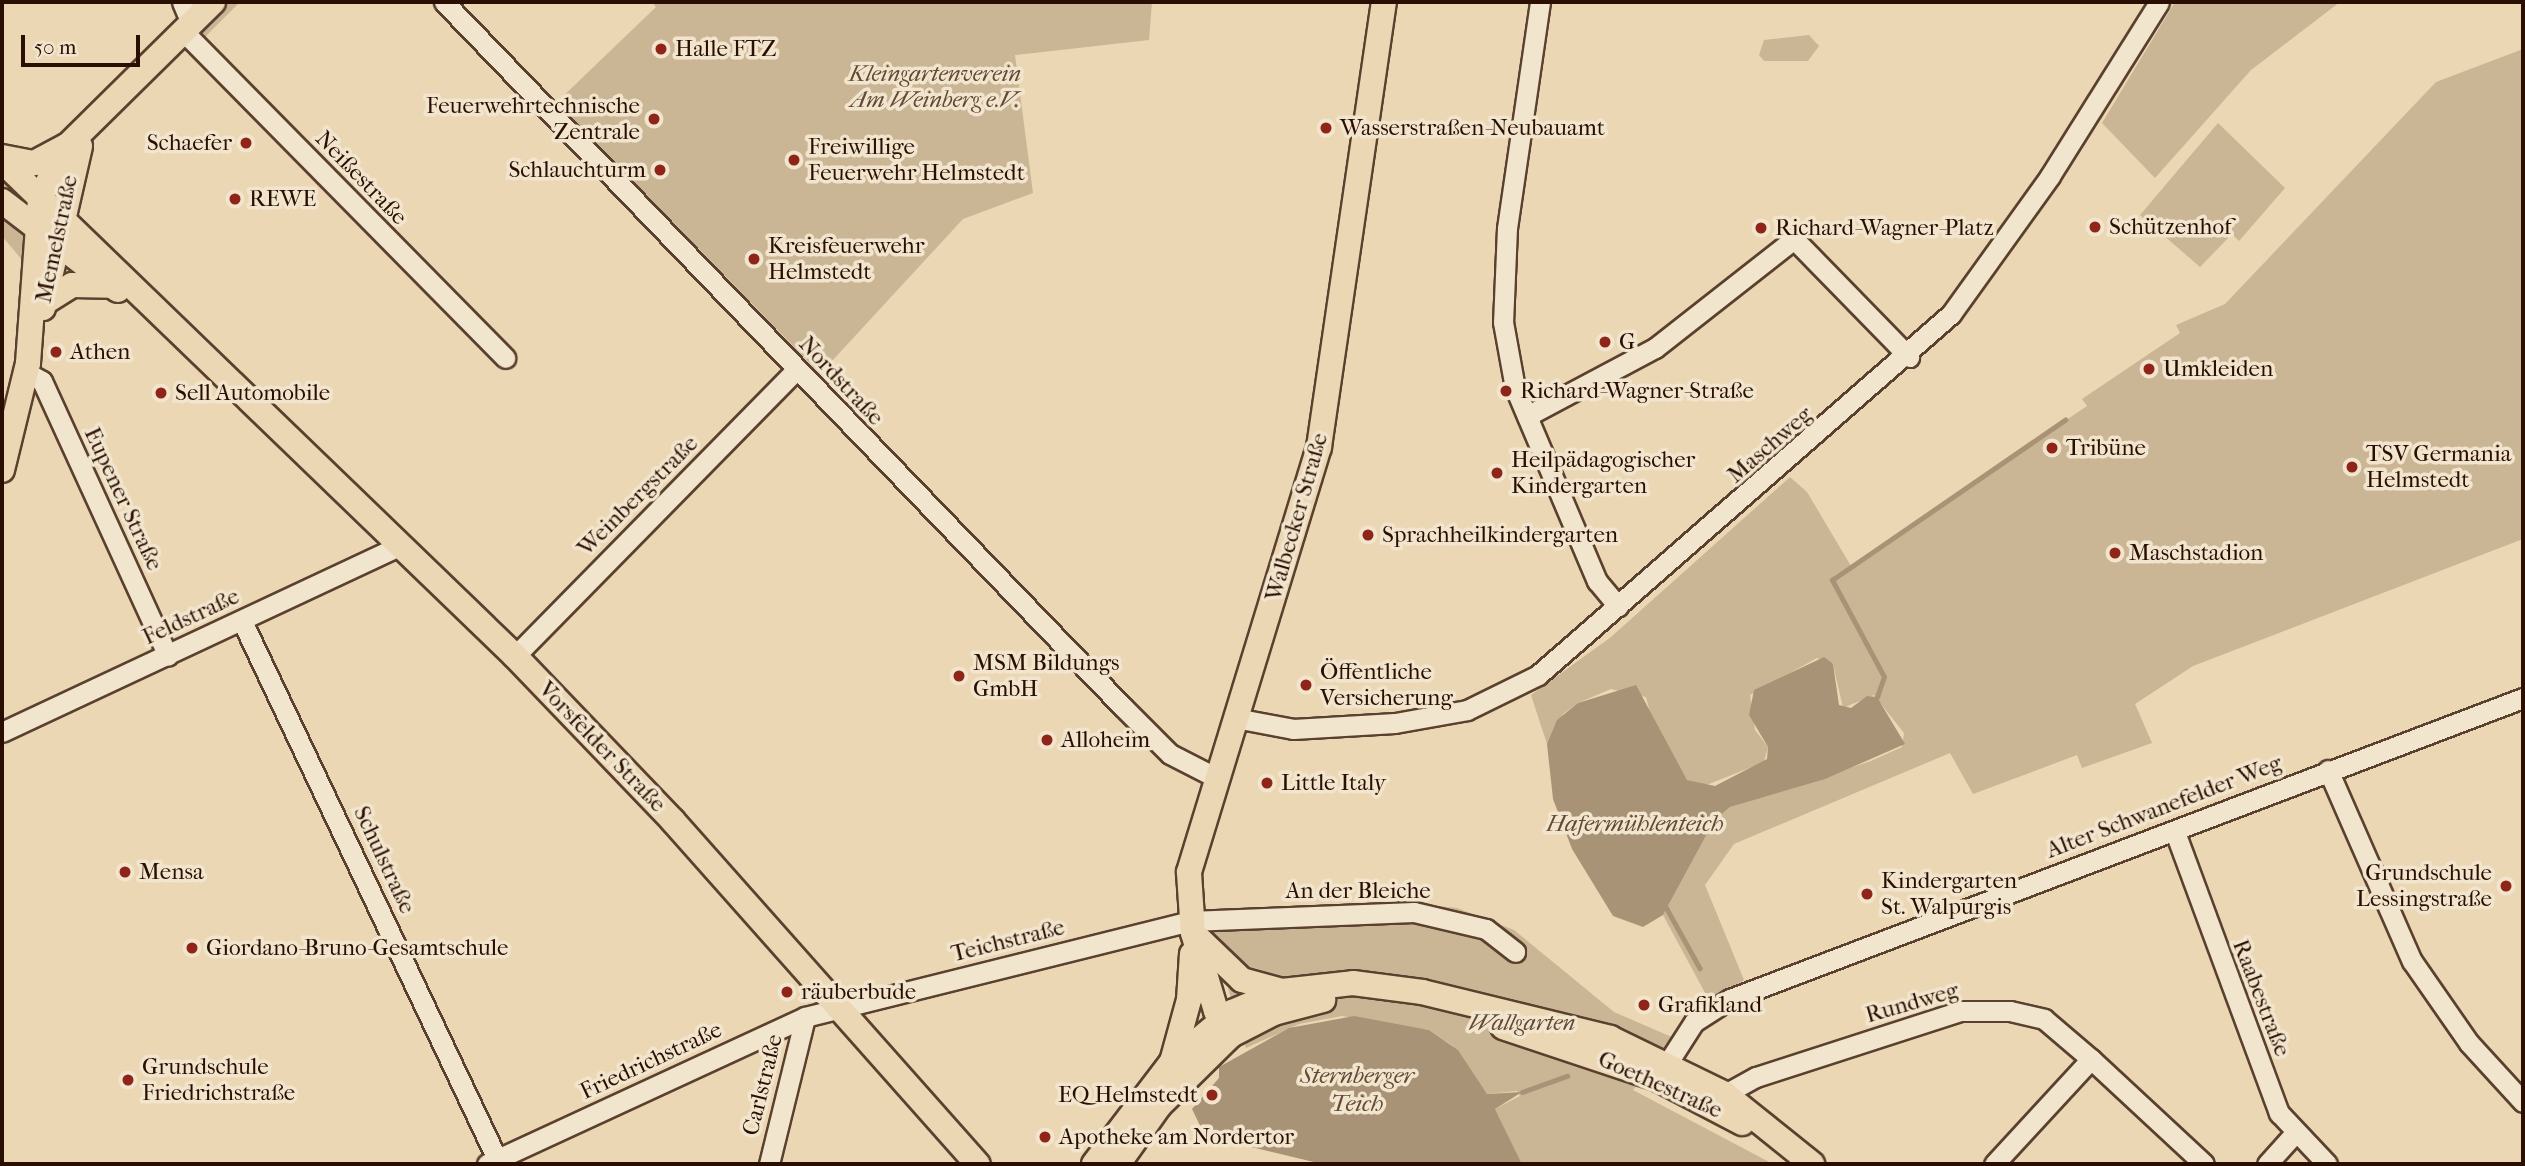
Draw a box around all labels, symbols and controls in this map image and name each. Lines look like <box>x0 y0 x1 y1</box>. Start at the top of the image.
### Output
scale bar <box>24 21 144 65</box>
text: 50 m <box>34 35 77 59</box>
place label: Halle FTZ <box>675 35 777 63</box>
marker: Halle FTZ <box>653 41 669 57</box>
park label: Kleingartenverein Am Weinberg e.V. <box>849 60 1021 114</box>
place label: Feuerwehrtechnische Zentrale <box>426 92 640 146</box>
marker: Feuerwehrtechnische Zentrale <box>646 111 662 127</box>
place label: Wasserstraßen-Neubauamt <box>1340 114 1605 142</box>
marker: Wasserstraßen-Neubauamt <box>1318 120 1334 136</box>
street label: Neißestraße <box>309 125 413 231</box>
place label: Schaefer <box>147 129 232 157</box>
place label: Freiwillige Feuerwehr Helmstedt <box>808 133 1025 187</box>
marker: Schaefer <box>238 135 254 151</box>
marker: Freiwillige Feuerwehr Helmstedt <box>786 152 802 168</box>
place label: Schlauchturm <box>508 156 646 184</box>
marker: Schlauchturm <box>652 162 668 178</box>
street label: Memelstraße <box>30 173 84 305</box>
place label: REWE <box>249 185 316 213</box>
marker: REWE <box>227 191 243 207</box>
place label: Schützenhof <box>2109 213 2231 241</box>
place label: Richard-Wagner-Platz <box>1775 214 1994 242</box>
marker: Schützenhof <box>2087 219 2103 235</box>
marker: Richard-Wagner-Platz <box>1753 220 1769 236</box>
place label: Kreisfeuerwehr Helmstedt <box>768 232 924 286</box>
marker: Kreisfeuerwehr Helmstedt <box>746 251 762 267</box>
place label: G <box>1619 328 1635 356</box>
street label: Nordstraße <box>793 331 889 431</box>
marker: G <box>1597 334 1613 350</box>
place label: Athen <box>70 338 130 366</box>
marker: Athen <box>48 344 64 360</box>
place label: Umkleiden <box>2163 355 2273 383</box>
marker: Umkleiden <box>2141 361 2157 377</box>
place label: Richard-Wagner-Straße <box>1520 377 1754 405</box>
place label: Sell Automobile <box>175 379 330 407</box>
marker: Richard-Wagner-Straße <box>1498 383 1514 399</box>
marker: Sell Automobile <box>153 385 169 401</box>
street label: Maschweg <box>1722 401 1818 489</box>
street label: Eupener Straße <box>78 423 168 575</box>
street label: Weinbergstraße <box>572 430 704 562</box>
street label: Walbecker Straße <box>1260 430 1334 604</box>
place label: Tribüne <box>2066 434 2146 462</box>
marker: Tribüne <box>2044 440 2060 456</box>
place label: TSV Germania Helmstedt <box>2366 440 2511 494</box>
place label: Heilpädagogischer Kindergarten <box>1511 446 1695 500</box>
marker: TSV Germania Helmstedt <box>2344 459 2360 475</box>
marker: Heilpädagogischer Kindergarten <box>1489 465 1505 481</box>
place label: Sprachheilkindergarten <box>1382 521 1618 549</box>
marker: Sprachheilkindergarten <box>1360 527 1376 543</box>
place label: Maschstadion <box>2129 539 2263 567</box>
marker: Maschstadion <box>2107 545 2123 561</box>
street label: Feldstraße <box>138 583 244 651</box>
place label: MSM Bildungs GmbH <box>973 649 1119 703</box>
place label: Öffentliche Versicherung <box>1320 658 1453 712</box>
marker: MSM Bildungs GmbH <box>951 668 967 684</box>
street label: Vorsfelder Straße <box>533 676 671 818</box>
marker: Öffentliche Versicherung <box>1298 677 1314 693</box>
place label: Alloheim <box>1061 726 1150 754</box>
marker: Alloheim <box>1039 732 1055 748</box>
street label: Alter Schwanefelder Weg <box>2042 749 2286 865</box>
place label: Little Italy <box>1281 769 1386 797</box>
marker: Little Italy <box>1259 775 1275 791</box>
street label: Schulstraße <box>347 802 421 918</box>
water label: Hafermühlenteich <box>1546 810 1724 838</box>
place label: Mensa <box>139 858 204 886</box>
place label: Grundschule Lessingstraße <box>2356 859 2492 913</box>
marker: Mensa <box>117 864 133 880</box>
place label: Kindergarten St. Walpurgis <box>1881 867 2017 921</box>
street label: An der Bleiche <box>1285 877 1431 905</box>
marker: Grundschule Lessingstraße <box>2498 878 2514 894</box>
marker: Kindergarten St. Walpurgis <box>1859 886 1875 902</box>
street label: Teichstraße <box>949 914 1067 968</box>
place label: Giordano-Bruno-Gesamtschule <box>206 934 508 962</box>
street label: Raabestraße <box>2226 936 2296 1060</box>
marker: Giordano-Bruno-Gesamtschule <box>184 940 200 956</box>
street label: Rundweg <box>1862 977 1962 1029</box>
place label: räuberbude <box>801 978 916 1006</box>
marker: räuberbude <box>779 984 795 1000</box>
place label: Grafikland <box>1658 991 1762 1019</box>
marker: Grafikland <box>1636 997 1652 1013</box>
park label: Wallgarten <box>1469 1009 1575 1037</box>
street label: Friedrichstraße <box>576 1016 726 1106</box>
street label: Carlstraße <box>737 1032 789 1138</box>
street label: Goethestraße <box>1594 1045 1726 1125</box>
place label: Grundschule Friedrichstraße <box>142 1053 295 1107</box>
water label: Sternberger Teich <box>1300 1062 1414 1118</box>
marker: Grundschule Friedrichstraße <box>120 1072 136 1088</box>
place label: EQ Helmstedt <box>1058 1081 1198 1109</box>
marker: EQ Helmstedt <box>1204 1087 1220 1103</box>
place label: Apotheke am Nordertor <box>1059 1123 1294 1151</box>
marker: Apotheke am Nordertor <box>1037 1129 1053 1145</box>

